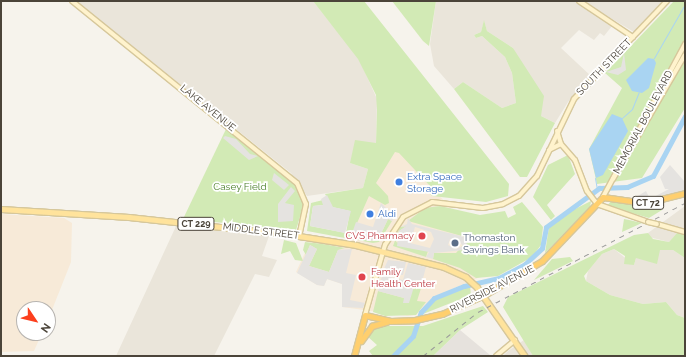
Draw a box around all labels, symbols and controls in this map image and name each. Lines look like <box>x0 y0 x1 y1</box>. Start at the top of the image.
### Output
street label: SOUTH STREET <box>574 36 634 98</box>
street label: MEMORIAL BOULEVARD <box>611 68 675 176</box>
street label: LAKE AVENUE <box>178 82 238 134</box>
place label: Extra Space Storage <box>407 170 462 194</box>
marker: Extra Space Storage <box>394 177 404 187</box>
park label: Casey Field <box>213 181 267 193</box>
road number: CT 72 <box>631 196 665 210</box>
place label: Aldi <box>378 208 396 220</box>
marker: Aldi <box>365 209 375 219</box>
road number: CT 229 <box>177 217 215 231</box>
street label: MIDDLE STREET <box>222 220 300 242</box>
place label: CVS Pharmacy <box>346 230 414 242</box>
marker: CVS Pharmacy <box>417 231 427 241</box>
place label: Thomaston Savings Bank <box>463 231 524 254</box>
marker: Thomaston Savings Bank <box>450 238 460 248</box>
street label: RIVERSIDE AVENUE <box>448 263 536 315</box>
place label: Family Health Center <box>371 265 435 288</box>
marker: Family Health Center <box>356 271 368 283</box>
north arrow <box>16 301 56 341</box>
text: N <box>38 320 53 335</box>

